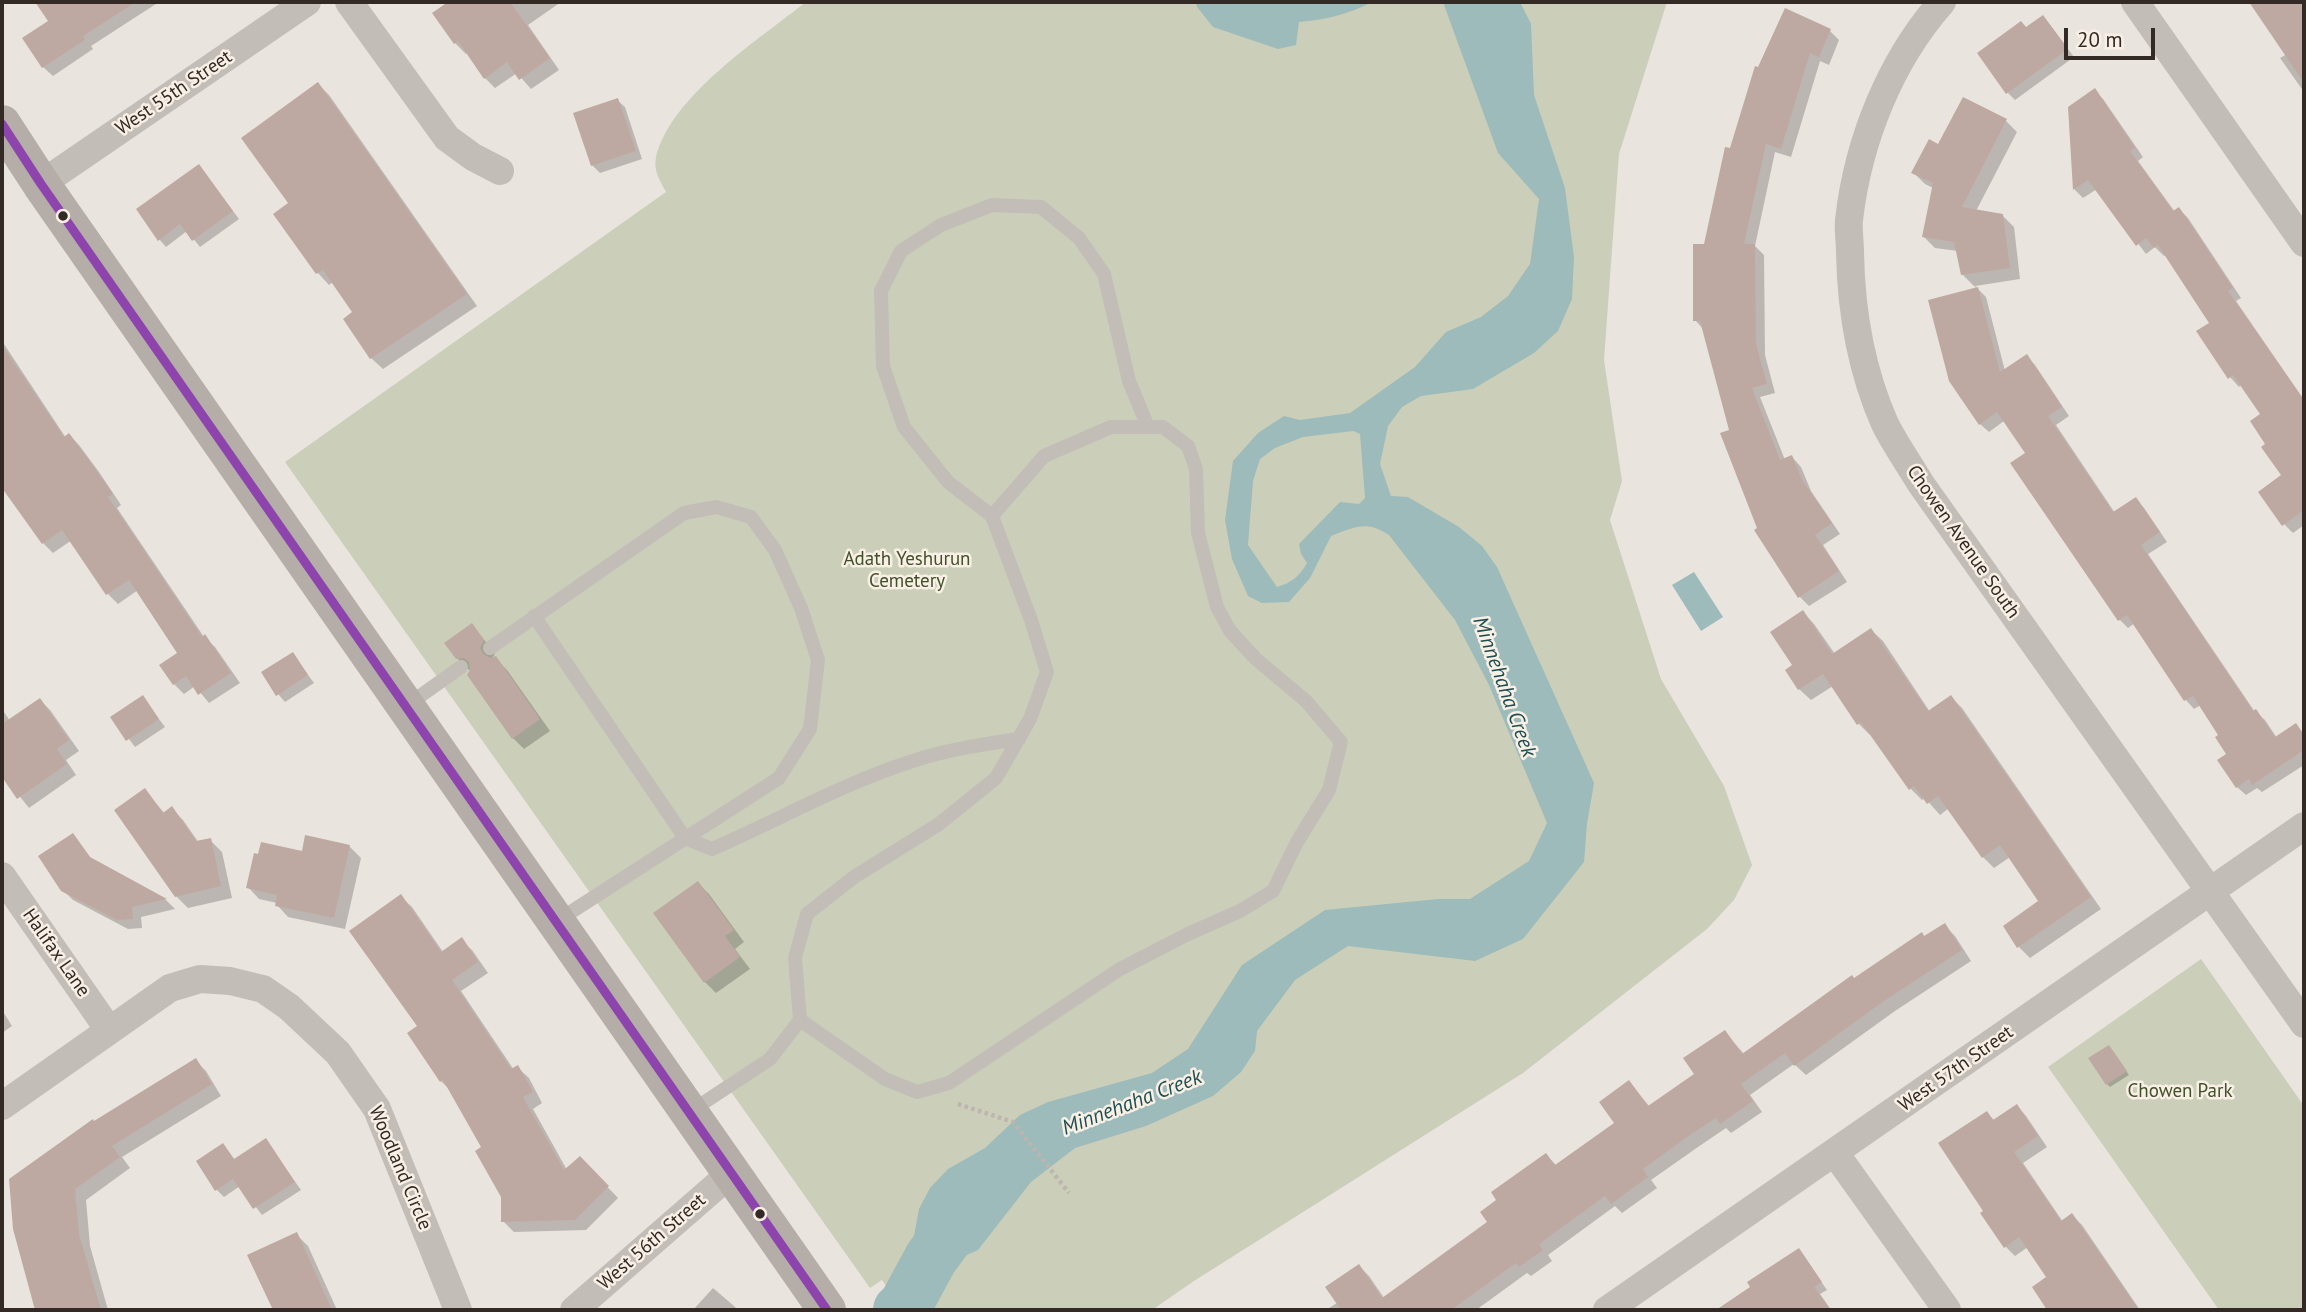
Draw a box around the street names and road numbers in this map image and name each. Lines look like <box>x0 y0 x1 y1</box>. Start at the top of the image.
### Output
street label: West 55th Street <box>112 46 236 140</box>
street label: Chowen Avenue South <box>1902 461 2024 623</box>
street label: Halifax Lane <box>17 905 95 1001</box>
street label: West 57th Street <box>1894 1021 2018 1117</box>
street label: Woodland Circle <box>364 1103 436 1233</box>
street label: West 56th Street <box>593 1189 711 1295</box>

